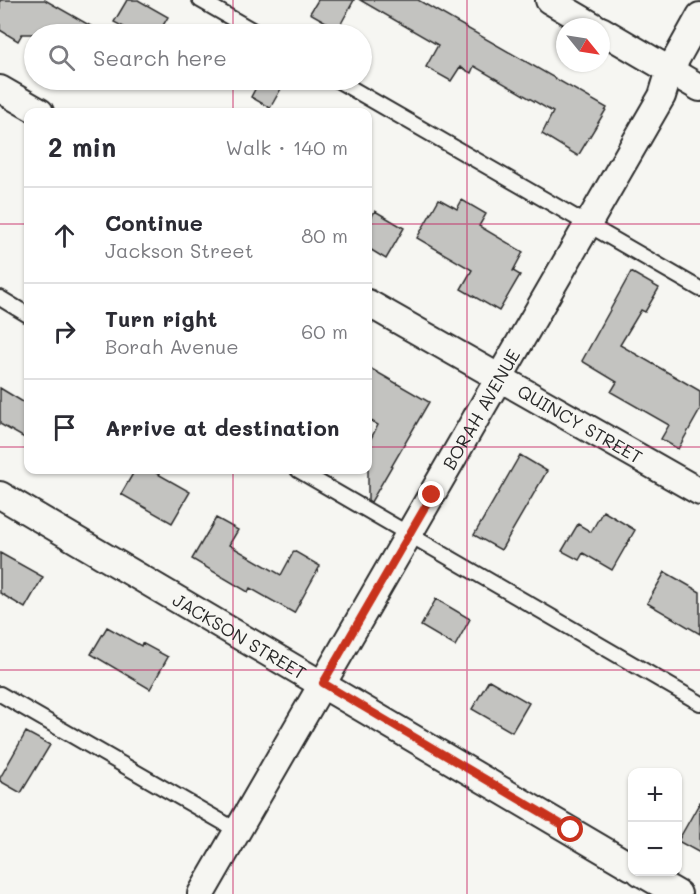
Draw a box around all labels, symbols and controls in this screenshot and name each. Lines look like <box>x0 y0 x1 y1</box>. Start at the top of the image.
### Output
north arrow <box>556 18 610 72</box>
search box <box>24 24 372 90</box>
icon: search <box>45 41 78 74</box>
text: Search here <box>93 43 227 72</box>
text: 2 min <box>48 130 116 164</box>
text: Walk · 140 m <box>225 134 348 160</box>
text: Continue <box>105 208 203 237</box>
icon: ahead <box>48 219 81 252</box>
text: 80 m <box>301 222 348 248</box>
text: Jackson Street <box>105 237 254 263</box>
text: Turn right <box>105 304 217 333</box>
icon: right <box>48 315 81 348</box>
text: 60 m <box>301 318 348 344</box>
text: Borah Avenue <box>105 333 239 359</box>
street label: BORAH AVENUE <box>437 344 525 474</box>
street label: QUINCY STREET <box>513 379 647 469</box>
icon: arrive <box>48 411 81 444</box>
text: Arrive at destination <box>105 413 340 442</box>
route end <box>418 481 444 507</box>
street label: JACKSON STREET <box>168 587 311 685</box>
map controls <box>628 768 682 876</box>
button: + <box>628 768 682 822</box>
route start <box>557 816 583 842</box>
button: − <box>628 822 682 876</box>

